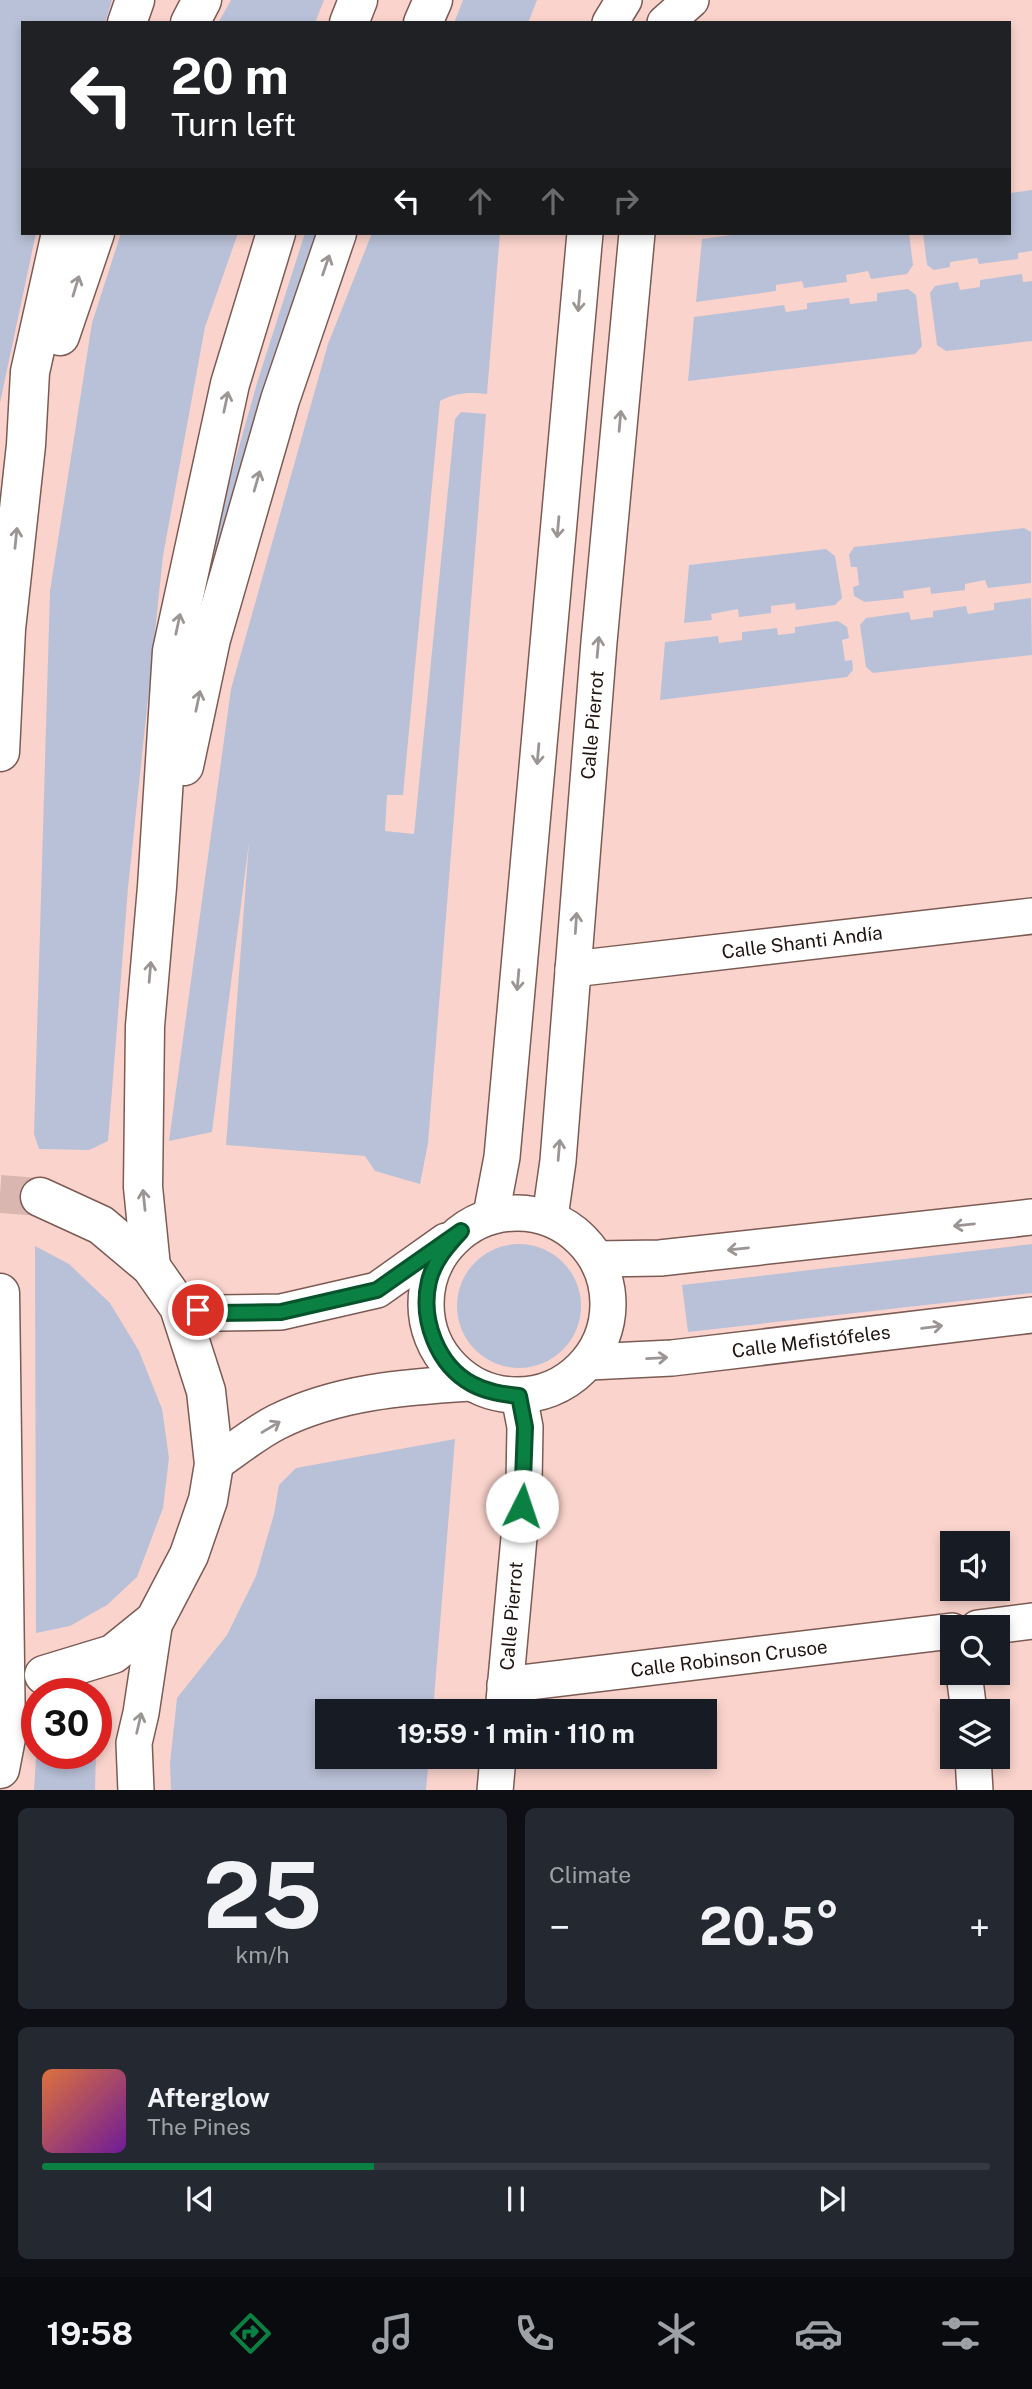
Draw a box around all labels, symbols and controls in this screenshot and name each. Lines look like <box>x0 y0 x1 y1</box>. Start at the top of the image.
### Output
text: 20 m <box>171 47 289 105</box>
icon: left <box>56 49 147 140</box>
text: Turn left <box>171 106 296 143</box>
icon: left <box>388 182 426 220</box>
icon: ahead <box>461 182 499 220</box>
icon: ahead <box>534 182 572 220</box>
icon: right <box>607 182 645 220</box>
one-way arrow <box>321 254 333 276</box>
one-way arrow <box>70 276 83 298</box>
one-way arrow <box>572 289 585 312</box>
one-way arrow <box>220 391 234 414</box>
one-way arrow <box>614 410 627 433</box>
one-way arrow <box>251 470 264 492</box>
one-way arrow <box>551 516 564 538</box>
one-way arrow <box>10 527 23 549</box>
one-way arrow <box>171 613 185 636</box>
one-way arrow <box>592 636 605 659</box>
street label: Calle Pierrot <box>576 670 608 780</box>
one-way arrow <box>191 690 205 713</box>
one-way arrow <box>531 742 544 765</box>
one-way arrow <box>570 912 583 935</box>
street label: Calle Shanti Andía <box>720 921 884 963</box>
one-way arrow <box>143 961 156 984</box>
one-way arrow <box>511 969 524 991</box>
one-way arrow <box>553 1139 566 1161</box>
one-way arrow <box>137 1189 150 1211</box>
one-way arrow <box>953 1218 976 1231</box>
one-way arrow <box>727 1243 750 1256</box>
pin <box>168 1280 228 1340</box>
icon: arrive <box>179 1291 217 1329</box>
street label: Calle Mefistófeles <box>731 1320 891 1362</box>
one-way arrow <box>920 1320 943 1333</box>
one-way arrow <box>645 1352 668 1365</box>
one-way arrow <box>261 1419 281 1433</box>
position arrow <box>485 1469 559 1543</box>
map controls <box>940 1531 1010 1769</box>
button: sound <box>940 1531 1010 1601</box>
street label: Calle Pierrot <box>495 1561 527 1671</box>
button: search <box>940 1615 1010 1685</box>
street label: Calle Robinson Crusoe <box>629 1635 829 1681</box>
speed limit sign: 30 <box>21 1678 112 1769</box>
button: layers <box>940 1699 1010 1769</box>
one-way arrow <box>132 1712 146 1735</box>
text: 19:59 · 1 min · 110 m <box>397 1718 635 1749</box>
text: 25 <box>203 1842 322 1948</box>
text: Climate <box>549 1861 631 1888</box>
text: 20.5° <box>699 1896 840 1957</box>
text: − <box>549 1905 570 1950</box>
text: + <box>969 1905 990 1950</box>
text: km/h <box>235 1941 290 1968</box>
text: Afterglow <box>147 2082 270 2113</box>
text: The Pines <box>147 2113 251 2140</box>
icon: previous <box>181 2180 219 2218</box>
icon: pause <box>497 2180 535 2218</box>
icon: next <box>813 2180 851 2218</box>
icon: directions <box>226 2309 275 2358</box>
icon: music <box>368 2309 417 2358</box>
icon: phone <box>510 2309 559 2358</box>
icon: climate <box>652 2309 701 2358</box>
icon: car <box>794 2309 843 2358</box>
icon: filters <box>936 2309 985 2358</box>
text: 19:58 <box>47 2315 133 2352</box>

